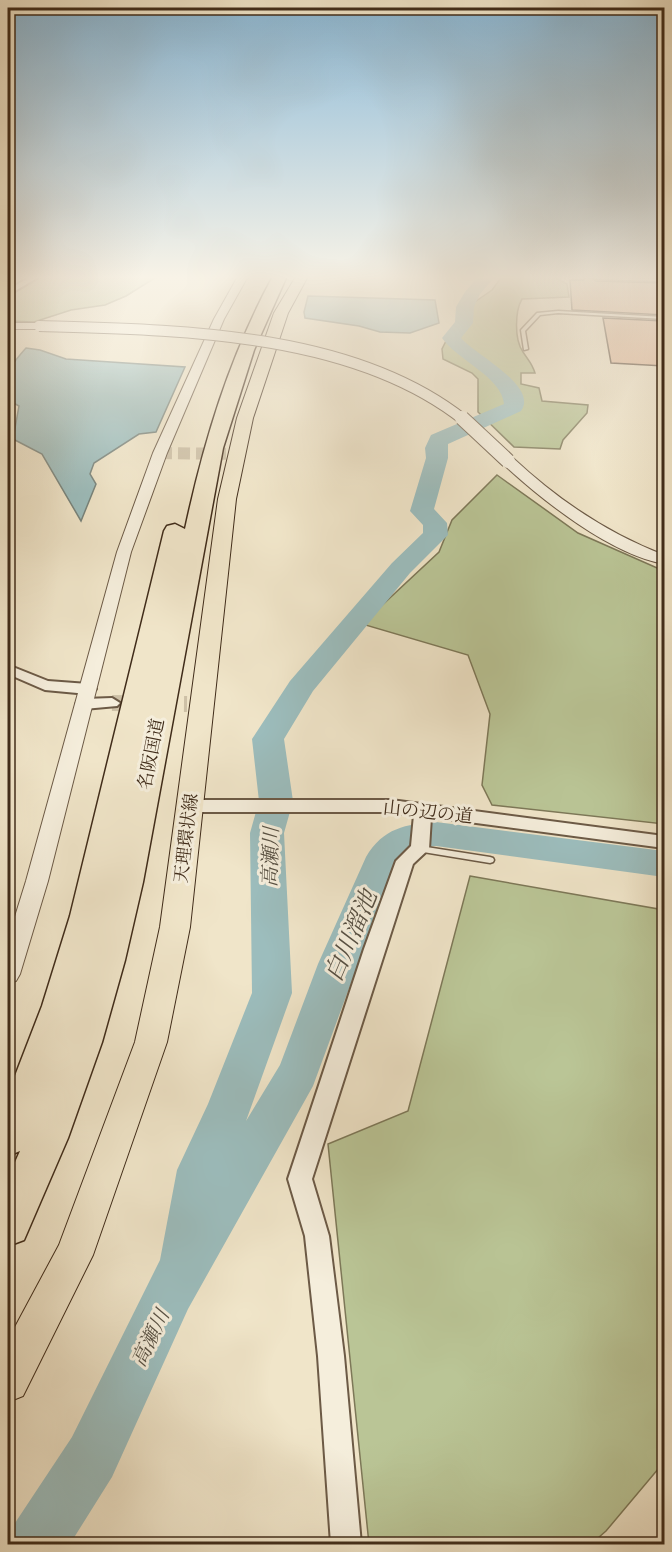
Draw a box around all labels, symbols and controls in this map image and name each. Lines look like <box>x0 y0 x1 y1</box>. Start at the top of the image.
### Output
street label: 名阪国道 <box>132 716 170 792</box>
street label: 天理環状線 <box>169 792 203 884</box>
street label: 山の辺の道 <box>382 795 474 829</box>
water label: 高瀬川 <box>256 825 285 887</box>
water label: 白川溜池 <box>318 883 386 986</box>
water label: 高瀬川 <box>125 1304 177 1371</box>

